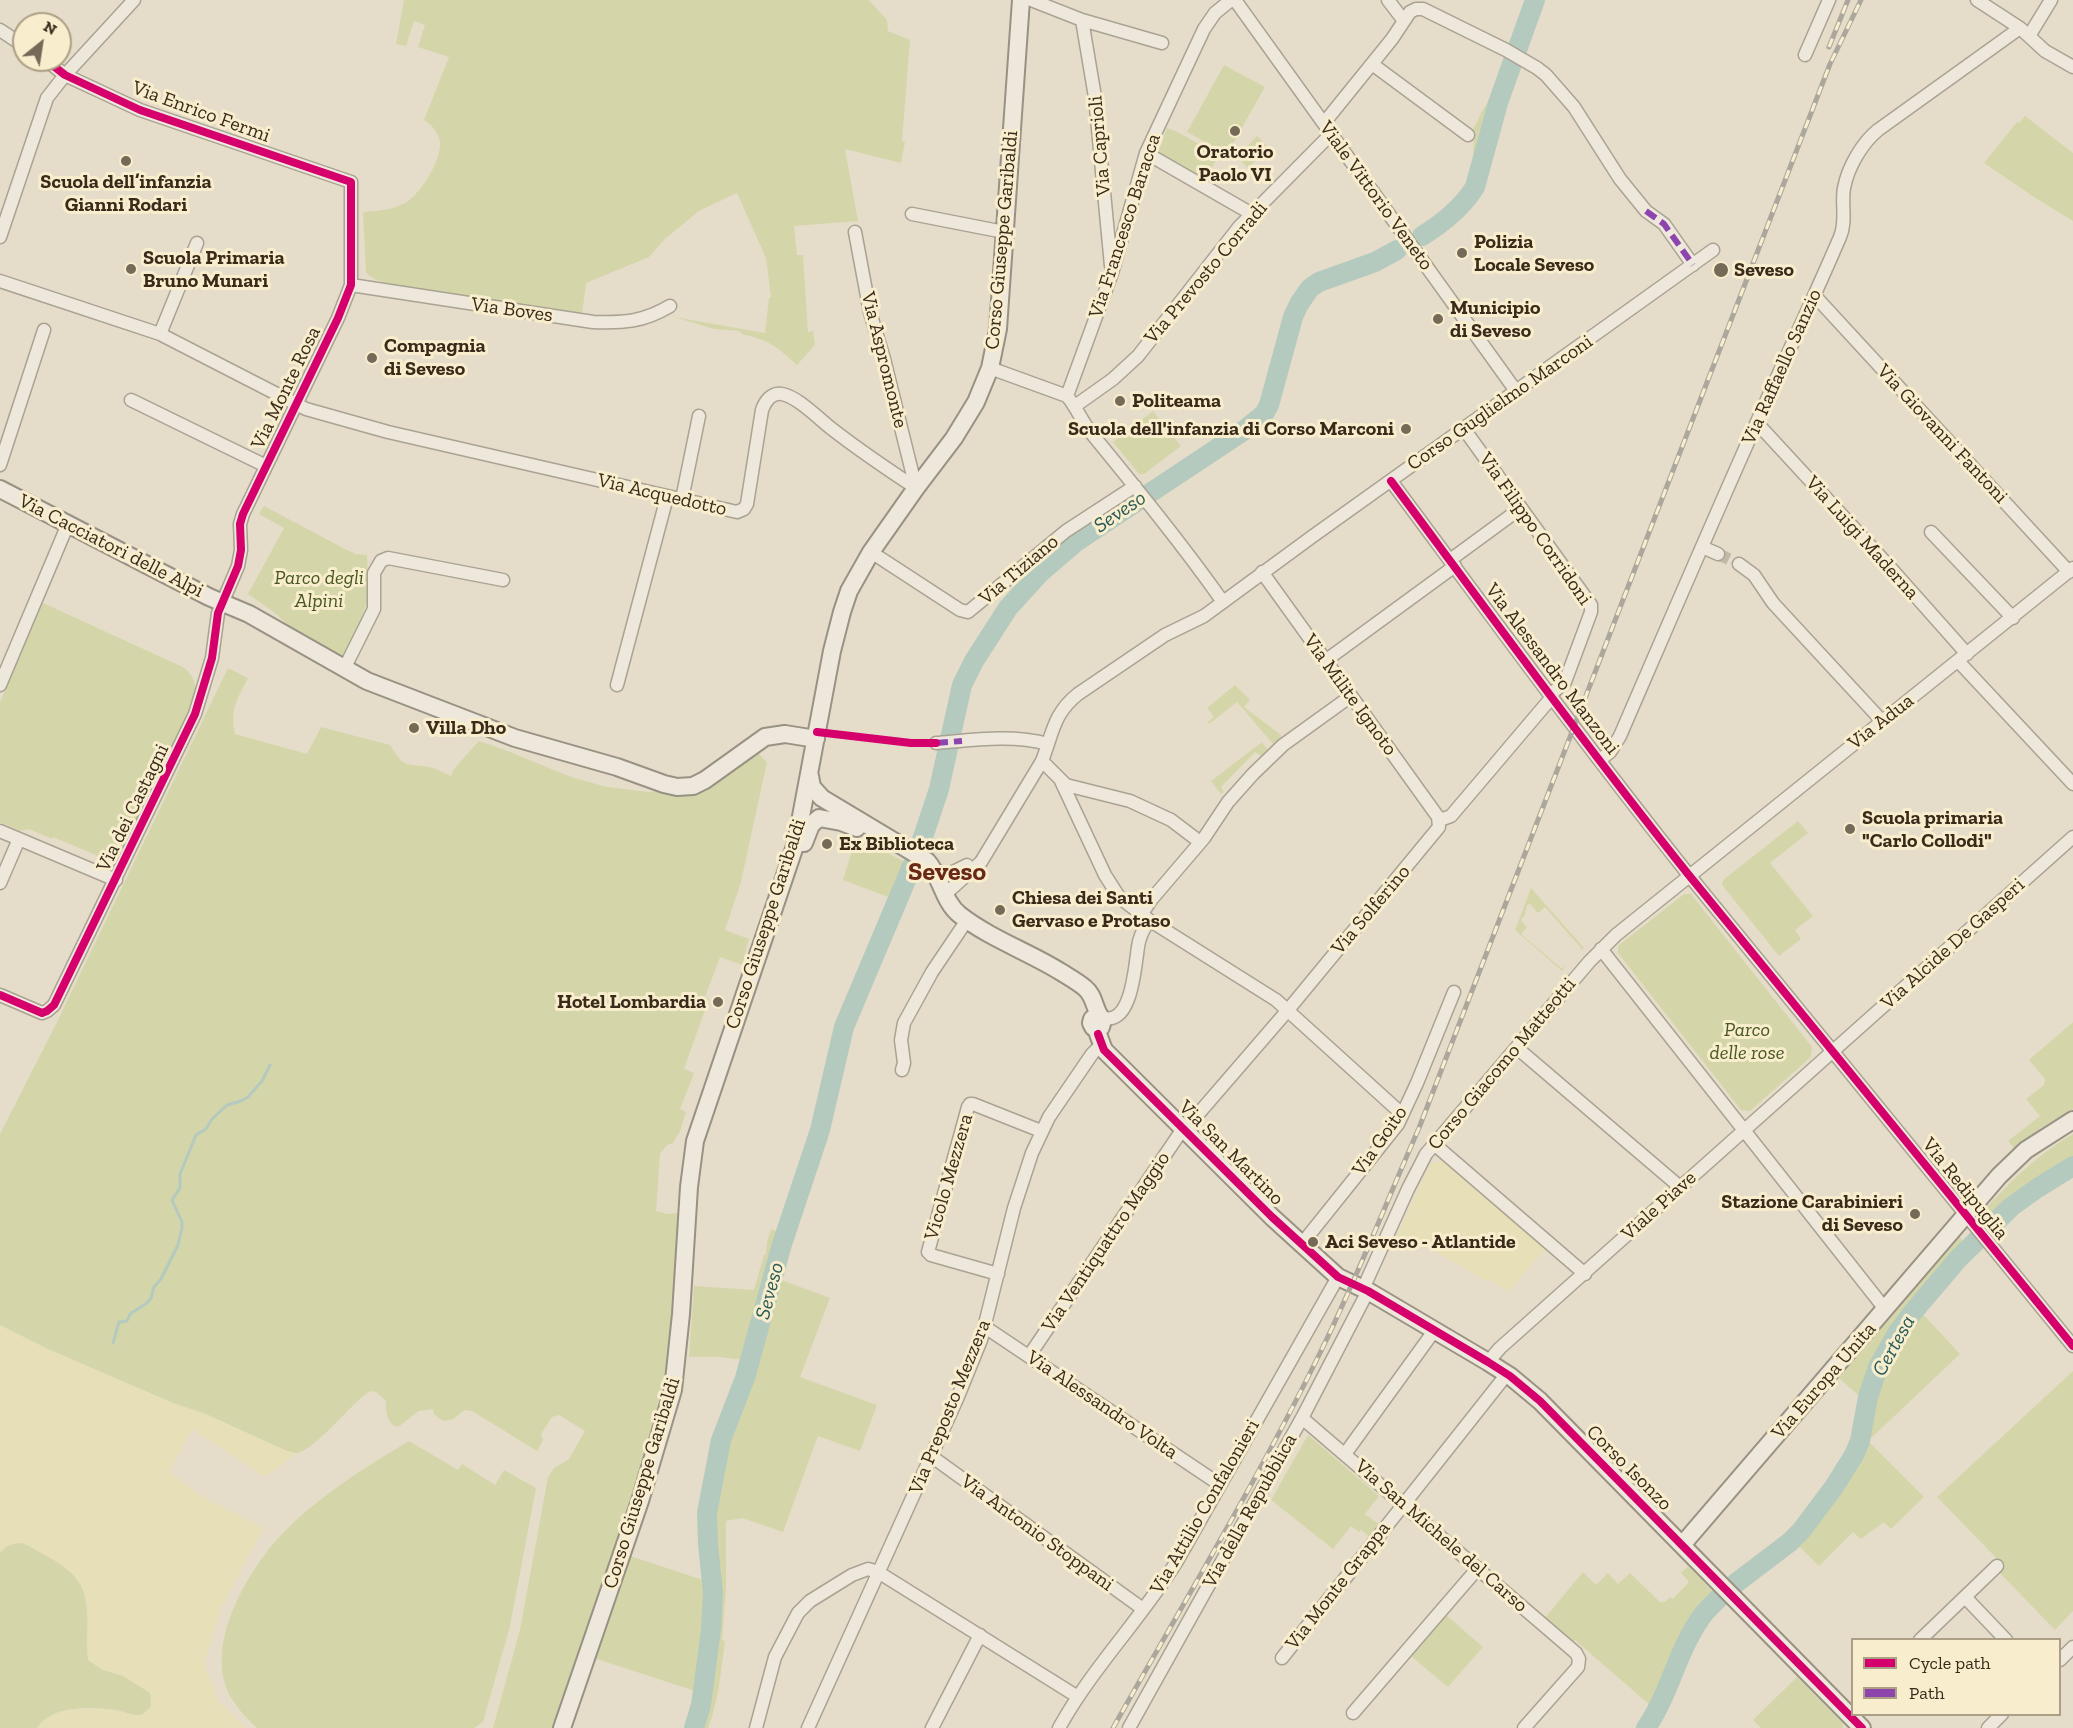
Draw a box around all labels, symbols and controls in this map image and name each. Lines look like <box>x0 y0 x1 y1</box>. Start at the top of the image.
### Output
north arrow <box>12 12 72 72</box>
text: N <box>40 16 60 39</box>
street label: Via Enrico Fermi <box>129 76 273 148</box>
street label: Via Caprioli <box>1084 95 1116 197</box>
street label: Viale Vittorio Veneto <box>1314 117 1438 275</box>
marker: Oratorio Paolo VI <box>1228 124 1242 138</box>
street label: Corso Giuseppe Garibaldi <box>980 130 1024 350</box>
street label: Via Francesco Baracca <box>1084 131 1166 321</box>
place label: Oratorio Paolo VI <box>1197 140 1273 187</box>
marker: Scuola dell’infanzia Gianni Rodari <box>119 154 133 168</box>
place label: Scuola dell’infanzia Gianni Rodari <box>40 170 212 217</box>
street label: Via Prevosto Corradi <box>1139 197 1273 349</box>
place label: Polizia Locale Seveso <box>1474 230 1594 277</box>
place label: Scuola Primaria Bruno Munari <box>143 246 285 293</box>
marker: Polizia Locale Seveso <box>1455 246 1469 260</box>
place label: Seveso <box>1734 258 1794 282</box>
marker: Seveso <box>1712 261 1730 279</box>
marker: Scuola Primaria Bruno Munari <box>124 262 138 276</box>
street label: Via Raffaello Sanzio <box>1737 285 1827 449</box>
street label: Via Aspromonte <box>855 289 913 431</box>
street label: Via Boves <box>470 292 554 328</box>
place label: Municipio di Seveso <box>1450 296 1540 343</box>
marker: Municipio di Seveso <box>1431 312 1445 326</box>
street label: Via Monte Rosa <box>246 323 326 453</box>
street label: Corso Guglielmo Marconi <box>1403 330 1597 476</box>
place label: Compagnia di Seveso <box>384 334 486 381</box>
marker: Compagnia di Seveso <box>365 351 379 365</box>
street label: Via Giovanni Fantoni <box>1871 359 2013 509</box>
place label: Politeama <box>1132 389 1221 413</box>
marker: Politeama <box>1113 394 1127 408</box>
place label: Scuola dell'infanzia di Corso Marconi <box>1068 417 1394 441</box>
marker: Scuola dell'infanzia di Corso Marconi <box>1399 422 1413 436</box>
street label: Via Filippo Corridoni <box>1473 448 1597 610</box>
street label: Via Acquedotto <box>595 468 729 522</box>
street label: Via Luigi Maderna <box>1800 471 1924 605</box>
water label: Seveso <box>1089 485 1151 539</box>
street label: Via Cacciatori delle Alpi <box>14 489 208 603</box>
street label: Via Tiziano <box>974 530 1064 610</box>
park label: Parco degli Alpini <box>274 566 364 613</box>
street label: Via Alessandro Manzoni <box>1480 579 1624 759</box>
street label: Via Milite Ignoto <box>1298 630 1402 760</box>
street label: Via Adua <box>1843 689 1919 755</box>
place label: Villa Dho <box>426 716 506 740</box>
marker: Villa Dho <box>407 721 421 735</box>
street label: Via dei Castagni <box>92 740 174 876</box>
place label: Scuola primaria "Carlo Collodi" <box>1862 806 2003 853</box>
street label: Corso Giuseppe Garibaldi <box>721 816 811 1032</box>
marker: Scuola primaria "Carlo Collodi" <box>1843 822 1857 836</box>
place label: Ex Biblioteca <box>839 832 954 856</box>
marker: Ex Biblioteca <box>820 837 834 851</box>
district label: Seveso <box>908 857 986 889</box>
street label: Via Solferino <box>1326 860 1416 960</box>
street label: Via Alcide De Gasperi <box>1876 873 2030 1015</box>
place label: Chiesa dei Santi Gervaso e Protaso <box>1012 886 1170 933</box>
marker: Chiesa dei Santi Gervaso e Protaso <box>993 903 1007 917</box>
street label: Corso Giacomo Matteotti <box>1423 973 1581 1155</box>
place label: Hotel Lombardia <box>557 990 706 1014</box>
marker: Hotel Lombardia <box>711 995 725 1009</box>
park label: Parco delle rose <box>1709 1018 1785 1065</box>
street label: Via San Martino <box>1173 1095 1289 1211</box>
street label: Via Goito <box>1347 1101 1413 1181</box>
street label: Vicolo Mezzera <box>919 1111 979 1243</box>
street label: Via Redipuglia <box>1917 1133 2013 1245</box>
street label: Via Ventiquattro Maggio <box>1037 1147 1175 1337</box>
street label: Viale Piave <box>1617 1166 1701 1246</box>
place label: Stazione Carabinieri di Seveso <box>1721 1190 1903 1237</box>
marker: Stazione Carabinieri di Seveso <box>1908 1207 1922 1221</box>
place label: Aci Seveso - Atlantide <box>1325 1230 1516 1254</box>
marker: Aci Seveso - Atlantide <box>1306 1235 1320 1249</box>
water label: Seveso <box>750 1260 790 1322</box>
water label: Certesa <box>1867 1311 1921 1381</box>
street label: Via Preposto Mezzera <box>904 1316 996 1498</box>
street label: Via Europa Unita <box>1767 1318 1881 1444</box>
street label: Via Alessandro Volta <box>1022 1346 1182 1464</box>
street label: Corso Giuseppe Garibaldi <box>598 1374 686 1592</box>
street label: Via Attilio Confalonieri <box>1145 1415 1265 1599</box>
street label: Corso Isonzo <box>1581 1420 1677 1516</box>
street label: Via della Repubblica <box>1198 1430 1302 1592</box>
street label: Via San Michele del Carso <box>1350 1454 1532 1618</box>
street label: Via Antonio Stoppani <box>956 1469 1118 1597</box>
street label: Via Monte Grappa <box>1280 1517 1396 1655</box>
legend <box>1851 1638 2061 1716</box>
text: Cycle path <box>1909 1652 1991 1674</box>
text: Path <box>1909 1682 1945 1704</box>

